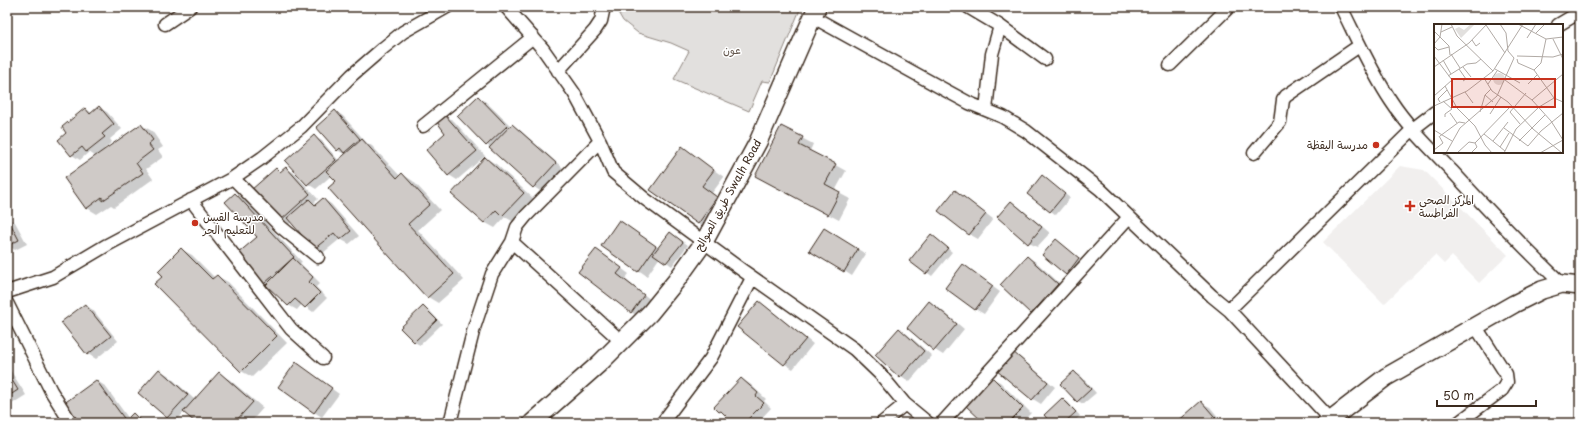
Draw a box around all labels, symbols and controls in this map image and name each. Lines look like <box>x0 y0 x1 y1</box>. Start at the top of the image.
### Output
inset map <box>1434 24 1563 153</box>
park label: عون <box>723 41 741 58</box>
street label: طريق الصوالح Swalh Road <box>690 136 765 254</box>
place label: مدرسة اليقظة <box>1307 136 1368 153</box>
marker: مدرسة اليقظة <box>1371 140 1381 150</box>
place label: المركز الصحي الفراطسة <box>1419 191 1474 221</box>
marker: المركز الصحي الفراطسة <box>1404 200 1416 212</box>
place label: مدرسة القبس للتعليم الحر <box>202 208 264 239</box>
marker: مدرسة القبس للتعليم الحر <box>190 218 200 228</box>
scale bar <box>1437 382 1536 408</box>
text: 50 m <box>1443 386 1474 404</box>

